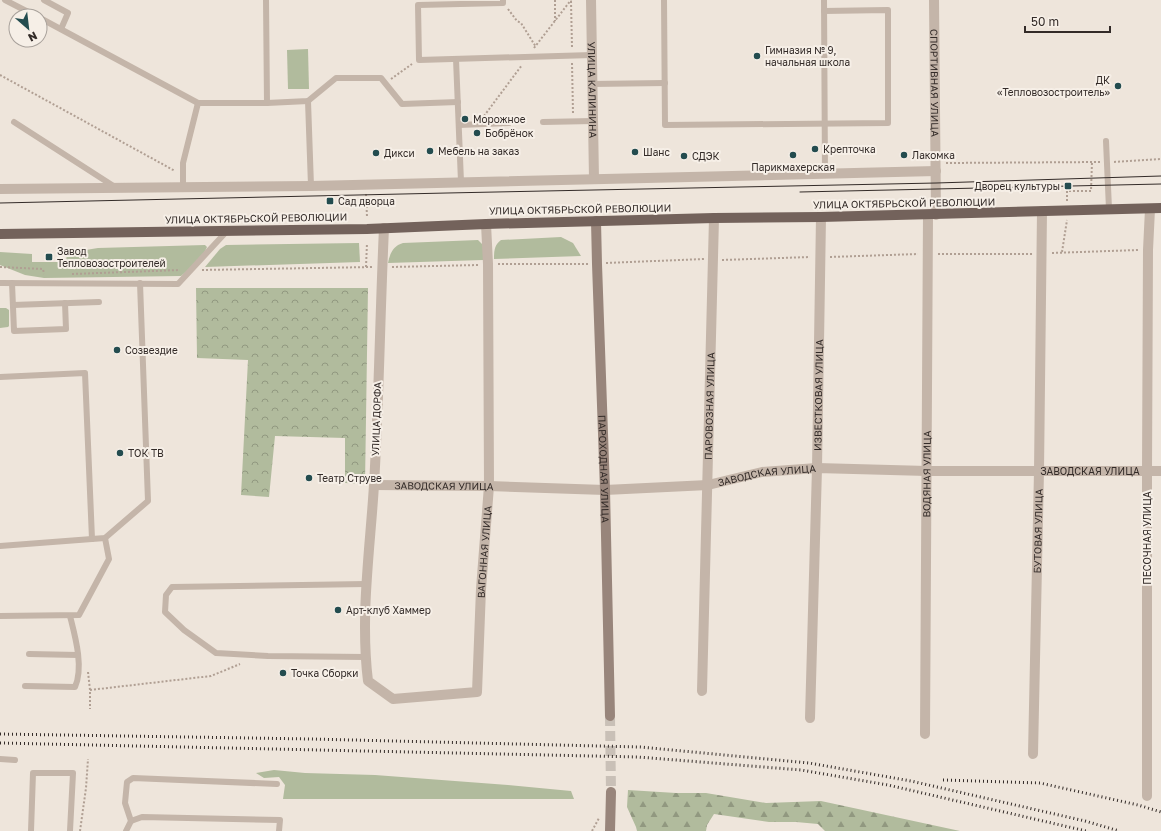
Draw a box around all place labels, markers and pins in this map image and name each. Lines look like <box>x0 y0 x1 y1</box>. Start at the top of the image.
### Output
place label: Гимназия № 9, начальная школа <box>765 44 850 68</box>
marker: Гимназия № 9, начальная школа <box>752 51 762 61</box>
place label: ДК «Тепловозостроитель» <box>997 74 1110 98</box>
marker: ДК «Тепловозостроитель» <box>1113 81 1123 91</box>
place label: Морожное <box>473 113 526 125</box>
marker: Морожное <box>460 114 470 124</box>
place label: Бобрёнок <box>485 127 534 139</box>
marker: Бобрёнок <box>472 128 482 138</box>
place label: Крепточка <box>823 143 876 155</box>
marker: Крепточка <box>810 144 820 154</box>
place label: Мебель на заказ <box>438 145 519 157</box>
marker: Мебель на заказ <box>425 146 435 156</box>
place label: Шанс <box>643 146 670 158</box>
place label: Дикси <box>384 147 415 159</box>
marker: Шанс <box>630 147 640 157</box>
marker: Дикси <box>371 148 381 158</box>
place label: Лакомка <box>912 149 955 161</box>
place label: СДЭК <box>692 150 720 162</box>
marker: Парикмахерская <box>788 150 798 160</box>
marker: Лакомка <box>899 150 909 160</box>
marker: СДЭК <box>679 151 689 161</box>
place label: Парикмахерская <box>751 161 835 173</box>
place label: Дворец культуры <box>974 180 1060 192</box>
marker: Дворец культуры <box>1063 181 1073 191</box>
place label: Сад дворца <box>338 195 395 207</box>
marker: Сад дворца <box>325 196 335 206</box>
place label: Завод Тепловозостроителей <box>57 245 166 269</box>
marker: Завод Тепловозостроителей <box>44 252 54 262</box>
place label: Созвездие <box>125 344 178 356</box>
marker: Созвездие <box>112 345 122 355</box>
place label: ТОК ТВ <box>128 447 164 459</box>
marker: ТОК ТВ <box>115 448 125 458</box>
place label: Театр Струве <box>317 472 382 484</box>
marker: Театр Струве <box>304 473 314 483</box>
place label: Арт-клуб Хаммер <box>346 604 431 616</box>
marker: Арт-клуб Хаммер <box>333 605 343 615</box>
place label: Точка Сборки <box>291 667 358 679</box>
marker: Точка Сборки <box>278 668 288 678</box>

